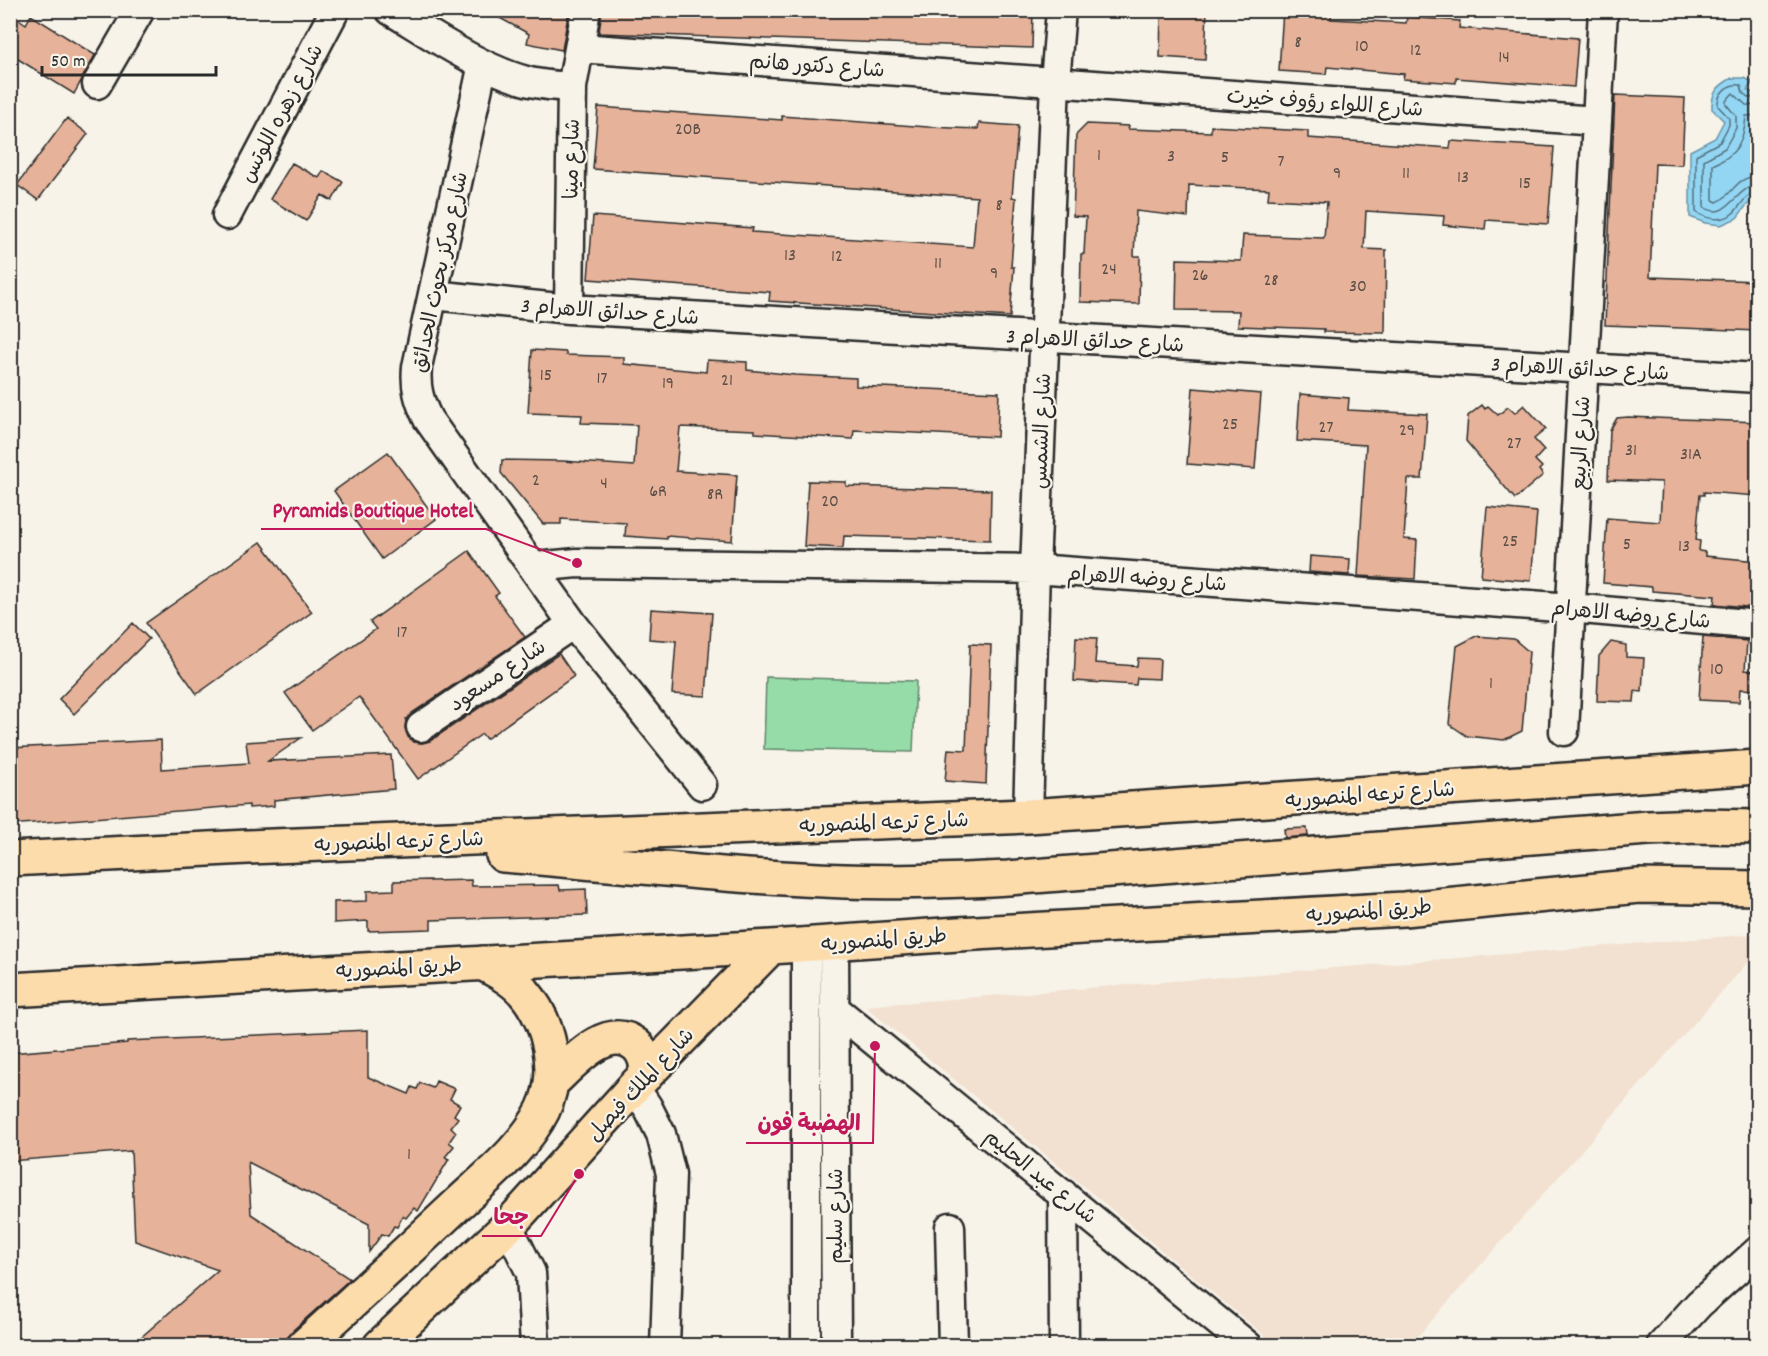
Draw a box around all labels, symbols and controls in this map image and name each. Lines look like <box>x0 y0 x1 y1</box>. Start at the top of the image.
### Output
house number: 8 <box>1294 31 1302 56</box>
house number: 10 <box>1355 35 1369 60</box>
scale bar <box>42 39 216 77</box>
house number: 12 <box>1410 39 1422 64</box>
street label: شارع زهره اللوتس <box>234 40 333 189</box>
house number: 14 <box>1498 46 1510 71</box>
street label: شارع دكتور هانم <box>748 48 886 88</box>
text: 50 m <box>51 50 86 75</box>
street label: شارع اللواء رؤوف خيرت <box>1226 83 1424 127</box>
street label: شارع مينا <box>558 118 590 200</box>
house number: 20B <box>675 118 701 143</box>
house number: 1 <box>1097 144 1101 169</box>
house number: 3 <box>1167 145 1175 170</box>
house number: 5 <box>1221 146 1229 171</box>
house number: 7 <box>1278 150 1285 175</box>
house number: 9 <box>1333 162 1341 187</box>
house number: 11 <box>1402 162 1410 187</box>
house number: 13 <box>1457 166 1469 191</box>
street label: شارع مركز بحوث الحدائق <box>406 169 478 376</box>
house number: 15 <box>1519 172 1531 197</box>
house number: 8 <box>995 194 1003 219</box>
house number: 13 <box>784 244 796 269</box>
house number: 12 <box>831 245 843 270</box>
house number: 11 <box>934 252 942 277</box>
house number: 24 <box>1101 258 1117 283</box>
house number: 9 <box>990 262 998 287</box>
house number: 26 <box>1192 264 1208 289</box>
house number: 28 <box>1263 269 1279 294</box>
house number: 30 <box>1349 275 1367 300</box>
street label: شارع حدائق الاهرام 3 <box>520 293 700 335</box>
street label: شارع حدائق الاهرام 3 <box>1005 323 1185 363</box>
street label: شارع حدائق الاهرام 3 <box>1490 351 1670 391</box>
house number: 15 <box>540 364 552 389</box>
house number: 17 <box>597 367 608 392</box>
house number: 21 <box>721 369 733 394</box>
house number: 19 <box>662 372 674 397</box>
street label: شارع الشمس <box>1027 373 1061 490</box>
street label: شارع الربيع <box>1566 395 1600 491</box>
house number: 25 <box>1222 413 1238 438</box>
house number: 27 <box>1319 416 1333 441</box>
house number: 29 <box>1399 419 1415 444</box>
house number: 27 <box>1507 432 1521 457</box>
house number: 31 <box>1625 439 1637 464</box>
house number: 31A <box>1680 443 1702 468</box>
house number: 2 <box>532 469 540 494</box>
house number: 4 <box>600 472 608 497</box>
house number: 6R <box>649 480 667 505</box>
house number: 8R <box>707 483 723 508</box>
callout: Pyramids Boutique Hotel <box>261 489 486 529</box>
house number: 20 <box>821 490 839 515</box>
text: Pyramids Boutique Hotel <box>272 497 474 528</box>
house number: 25 <box>1502 530 1518 555</box>
house number: 5 <box>1623 533 1631 558</box>
house number: 13 <box>1678 535 1690 560</box>
street label: شارع روضه الاهرام <box>1066 560 1228 602</box>
street label: شارع روضه الاهرام <box>1550 595 1712 639</box>
house number: 17 <box>397 621 408 646</box>
street label: شارع مسعود <box>444 634 553 721</box>
house number: 10 <box>1710 658 1724 683</box>
house number: 1 <box>1489 672 1493 697</box>
street label: شارع ترعه المنصوريه <box>1285 776 1456 818</box>
street label: شارع ترعه المنصوريه <box>799 807 969 843</box>
street label: شارع ترعه المنصوريه <box>314 826 484 862</box>
street label: طريق المنصوريه <box>1305 894 1433 932</box>
street label: طريق المنصوريه <box>820 923 948 961</box>
street label: طريق المنصوريه <box>335 952 463 988</box>
street label: شارع الملك فيصل <box>581 1022 703 1150</box>
callout: الهضبة فون <box>746 1103 873 1143</box>
text: الهضبة فون <box>757 1110 861 1141</box>
street label: شارع عبد الحليم <box>976 1124 1102 1233</box>
house number: 1 <box>407 1143 411 1168</box>
street label: شارع سليم <box>823 1168 853 1264</box>
callout: جحا <box>482 1196 541 1236</box>
text: جحا <box>493 1204 529 1235</box>

